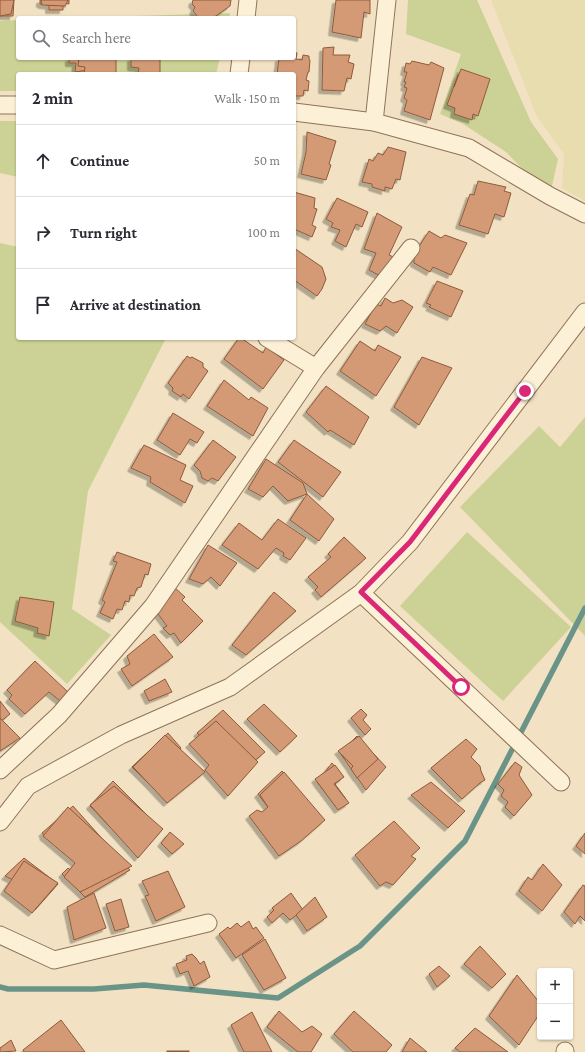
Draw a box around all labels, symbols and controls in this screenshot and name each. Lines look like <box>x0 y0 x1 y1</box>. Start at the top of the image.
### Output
search box <box>16 16 296 60</box>
icon: search <box>30 27 52 49</box>
text: Search here <box>62 30 131 46</box>
text: 2 min <box>32 89 73 108</box>
text: Walk · 150 m <box>214 91 280 106</box>
icon: ahead <box>32 150 54 172</box>
text: Continue <box>70 153 129 169</box>
text: 50 m <box>254 153 280 168</box>
icon: right <box>32 222 54 244</box>
text: Turn right <box>70 225 137 241</box>
text: 100 m <box>248 225 280 240</box>
icon: arrive <box>32 294 54 316</box>
text: Arrive at destination <box>70 297 201 313</box>
route end <box>516 382 534 400</box>
route start <box>452 678 470 696</box>
map controls <box>537 968 573 1040</box>
button: + <box>537 968 573 1004</box>
button: − <box>537 1004 573 1040</box>

